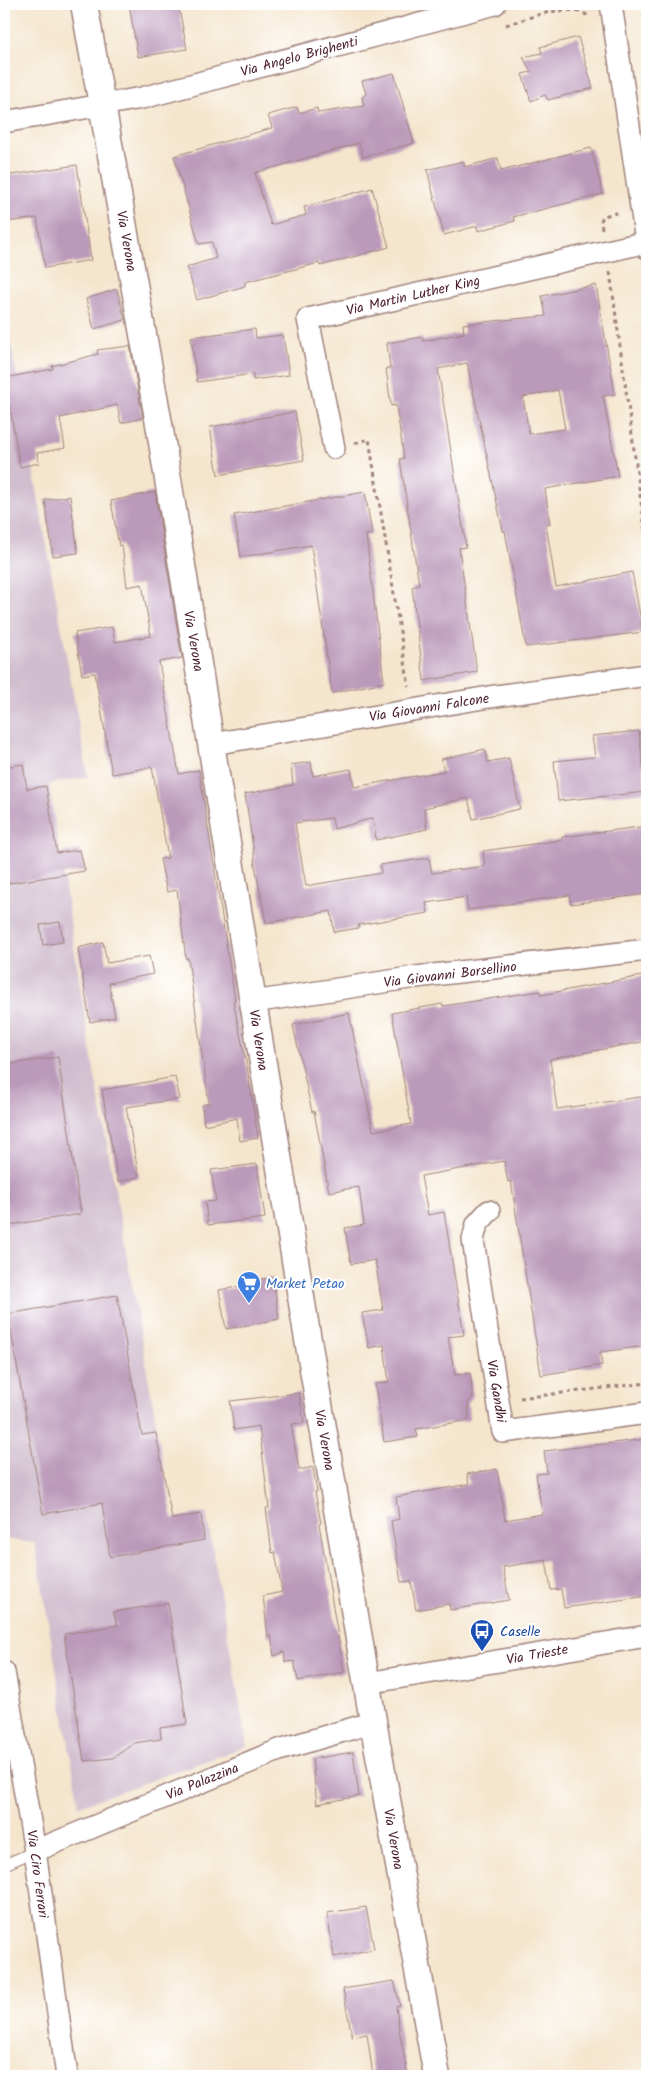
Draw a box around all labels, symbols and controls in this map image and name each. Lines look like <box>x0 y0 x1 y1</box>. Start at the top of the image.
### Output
street label: Via Angelo Brighenti <box>238 31 361 83</box>
street label: Via Verona <box>110 209 142 273</box>
street label: Via Martin Luther King <box>344 270 482 322</box>
street label: Via Verona <box>177 609 209 673</box>
street label: Via Giovanni Falcone <box>368 688 491 728</box>
street label: Via Giovanni Borsellino <box>382 956 518 994</box>
street label: Via Verona <box>242 1008 274 1072</box>
supermarket icon: Market Petao <box>236 1270 262 1304</box>
place label: Market Petao <box>266 1273 344 1295</box>
street label: Via Gandhi <box>480 1358 512 1425</box>
street label: Via Verona <box>308 1408 340 1472</box>
bus stop icon: Caselle <box>469 1618 495 1652</box>
place label: Caselle <box>500 1621 541 1643</box>
street label: Via Trieste <box>505 1639 570 1671</box>
street label: Via Palazzina <box>163 1757 242 1807</box>
street label: Via Verona <box>377 1807 409 1871</box>
street label: Via Ciro Ferrari <box>20 1829 54 1920</box>

